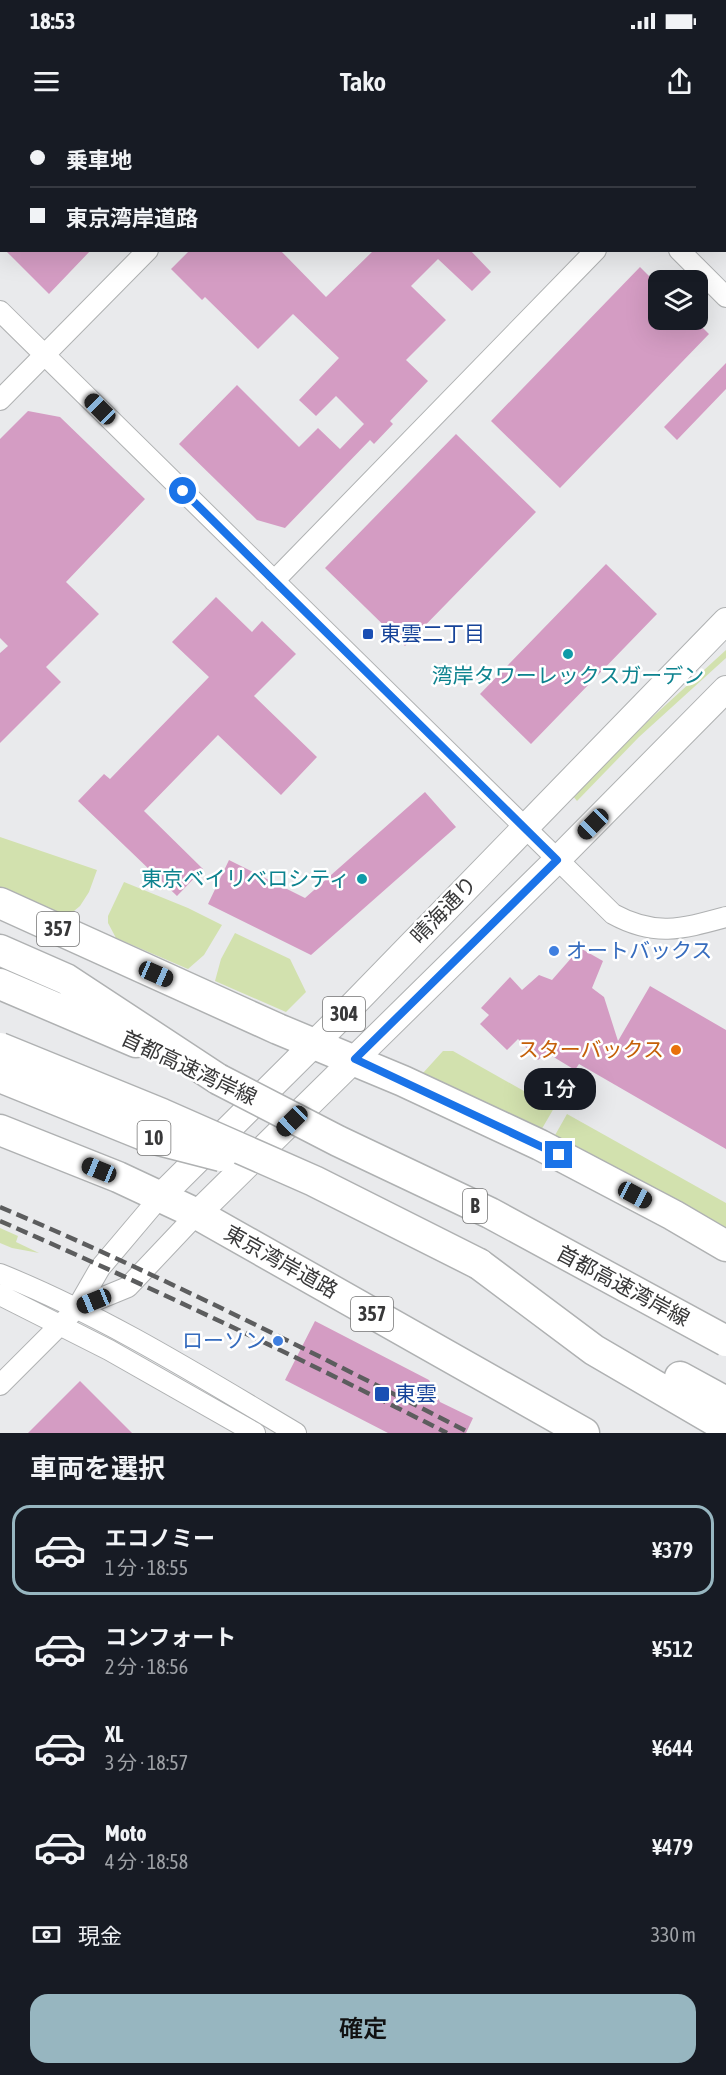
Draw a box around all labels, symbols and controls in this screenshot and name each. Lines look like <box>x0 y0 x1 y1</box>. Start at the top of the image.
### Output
text: 18:53 <box>30 8 75 34</box>
icon: menu <box>30 65 63 98</box>
icon: share <box>663 65 696 98</box>
text: Tako <box>340 66 386 97</box>
text: 乗車地 <box>66 147 132 173</box>
text: 東京湾岸道路 <box>66 205 198 231</box>
map controls <box>648 270 708 330</box>
button: layers <box>648 270 708 330</box>
car <box>81 390 119 428</box>
route start <box>169 477 196 504</box>
place label: 東雲二丁目 <box>380 621 485 645</box>
marker: 東雲二丁目 <box>361 627 375 641</box>
marker: 湾岸タワーレックスガーデン <box>561 647 575 661</box>
place label: 湾岸タワーレックスガーデン <box>432 663 704 687</box>
car <box>574 805 612 843</box>
place label: 東京ベイリベロシティ <box>141 866 350 890</box>
street label: 晴海通り <box>405 871 481 948</box>
marker: 東京ベイリベロシティ <box>355 872 369 886</box>
road number: 357 <box>37 912 79 946</box>
place label: オートバックス <box>566 938 712 962</box>
marker: オートバックス <box>547 944 561 958</box>
car <box>136 958 176 990</box>
road number: 304 <box>323 997 365 1031</box>
street label: 首都高速湾岸線 <box>118 1025 261 1109</box>
place label: スターバックス <box>518 1037 664 1061</box>
marker: スターバックス <box>669 1043 683 1057</box>
callout: 1 分 <box>523 1068 595 1110</box>
text: 1 分 <box>544 1077 576 1100</box>
car <box>273 1102 311 1140</box>
road number: 10 <box>138 1121 170 1155</box>
route end <box>545 1141 572 1168</box>
car <box>79 1155 119 1185</box>
car <box>615 1179 655 1211</box>
road number: B <box>463 1189 487 1223</box>
street label: 東京湾岸道路 <box>221 1220 342 1302</box>
street label: 首都高速湾岸線 <box>553 1240 694 1330</box>
car <box>74 1286 114 1316</box>
road number: 357 <box>351 1297 393 1331</box>
place label: ローソン <box>182 1328 266 1352</box>
marker: ローソン <box>271 1334 285 1348</box>
place label: 東雲 <box>395 1381 437 1405</box>
marker: 東雲 <box>373 1385 391 1403</box>
text: 車両を選択 <box>30 1453 165 1484</box>
icon: car <box>33 1523 87 1577</box>
text: エコノミー <box>105 1525 215 1551</box>
text: ¥379 <box>652 1537 693 1563</box>
text: 1 分 · 18:55 <box>105 1556 188 1579</box>
icon: car <box>33 1622 87 1676</box>
text: コンフォート <box>105 1624 236 1650</box>
text: ¥512 <box>652 1636 693 1662</box>
text: 2 分 · 18:56 <box>105 1655 188 1678</box>
icon: car <box>33 1721 87 1775</box>
text: XL <box>105 1721 123 1747</box>
text: ¥644 <box>652 1735 693 1761</box>
text: 3 分 · 18:57 <box>105 1751 188 1774</box>
icon: car <box>33 1820 87 1874</box>
text: Moto <box>105 1820 147 1846</box>
text: ¥479 <box>652 1834 693 1860</box>
text: 4 分 · 18:58 <box>105 1850 188 1873</box>
icon: cash <box>30 1918 63 1951</box>
text: 現金 <box>78 1923 122 1949</box>
text: 330 m <box>651 1923 696 1946</box>
button: 確定 <box>30 1994 696 2063</box>

